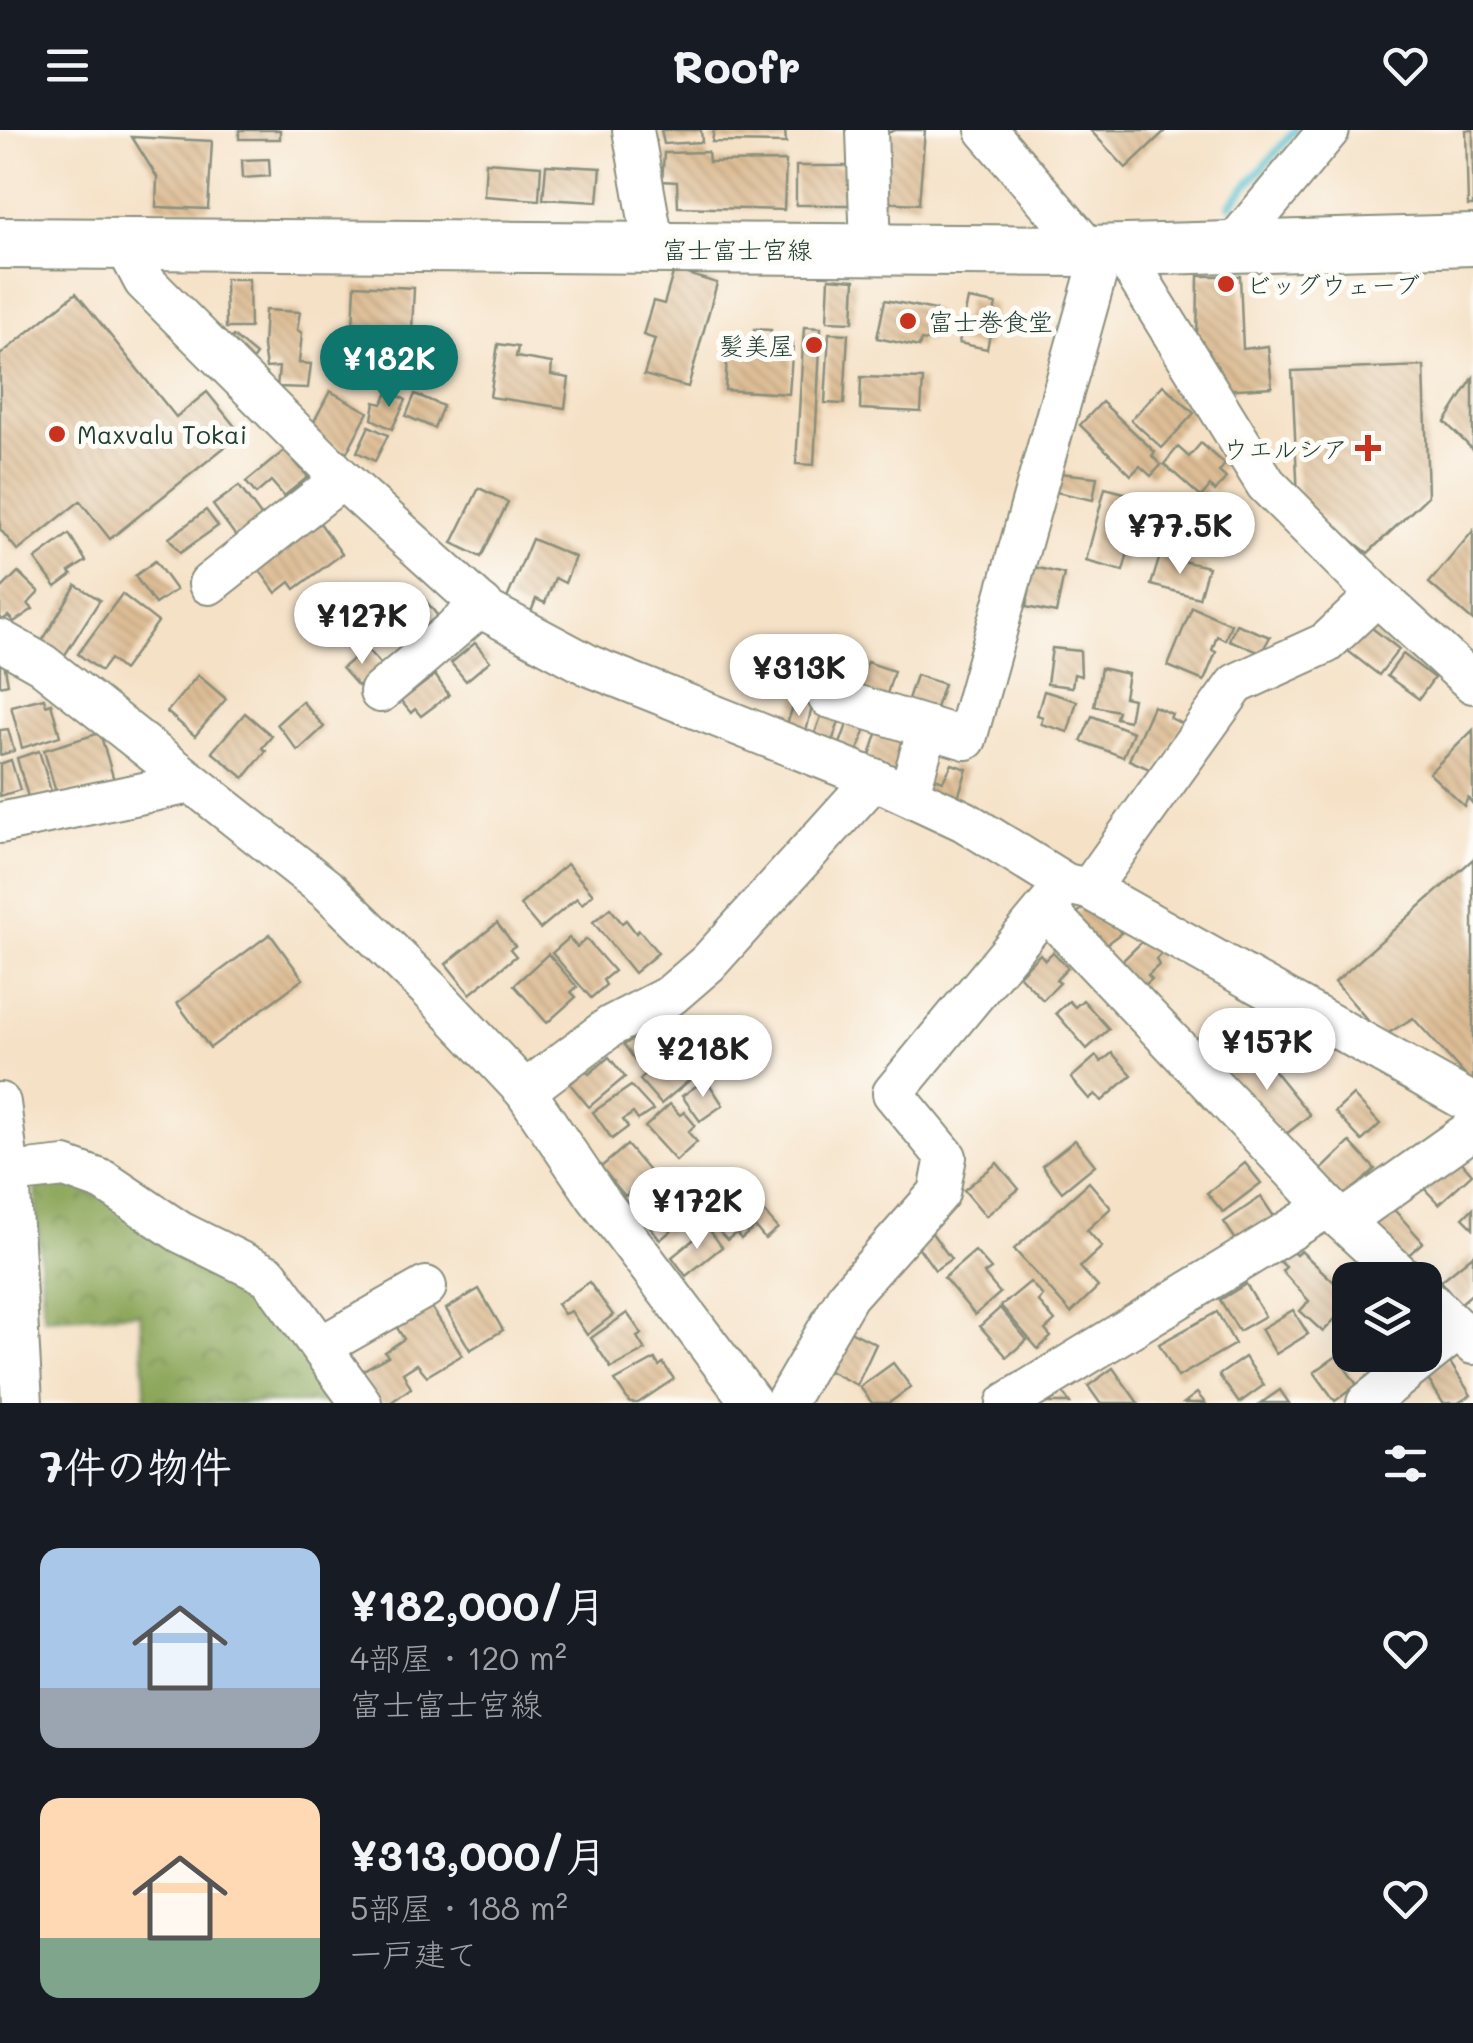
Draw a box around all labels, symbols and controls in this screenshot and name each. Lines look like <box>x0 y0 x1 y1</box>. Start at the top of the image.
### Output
text: Roofr <box>672 36 801 94</box>
icon: menu <box>40 38 95 93</box>
icon: heart <box>1378 38 1433 93</box>
street label: 富士富士宮線 <box>662 233 812 265</box>
place label: ビッグウェーブ <box>1246 268 1420 300</box>
marker: ビッグウェーブ <box>1215 273 1237 295</box>
place label: 富士巻食堂 <box>928 305 1053 337</box>
marker: 富士巻食堂 <box>897 310 919 332</box>
pin: ¥182K <box>319 325 459 410</box>
place label: 髪美屋 <box>719 329 794 361</box>
marker: 髪美屋 <box>803 334 825 356</box>
text: ¥182K <box>342 336 436 378</box>
place label: Maxvalu Tokai <box>77 418 247 450</box>
marker: Maxvalu Tokai <box>46 423 68 445</box>
place label: ウエルシア <box>1223 432 1348 464</box>
marker: ウエルシア <box>1357 437 1379 459</box>
pin: ¥77.5K <box>1099 492 1261 577</box>
text: ¥77.5K <box>1127 503 1233 545</box>
pin: ¥127K <box>292 582 432 667</box>
text: ¥127K <box>316 593 408 635</box>
pin: ¥313K <box>729 634 869 719</box>
text: ¥313K <box>752 645 846 687</box>
pin: ¥157K <box>1197 1008 1337 1093</box>
pin: ¥218K <box>633 1015 773 1100</box>
text: ¥157K <box>1221 1019 1313 1061</box>
text: ¥218K <box>656 1026 750 1068</box>
pin: ¥172K <box>627 1167 767 1252</box>
text: ¥172K <box>651 1178 743 1220</box>
map controls <box>1332 1262 1442 1372</box>
button: layers <box>1332 1262 1442 1372</box>
icon: filters <box>1378 1436 1433 1491</box>
text: 7件の物件 <box>40 1438 231 1493</box>
text: ¥182,000/月 <box>350 1577 606 1632</box>
icon: home <box>120 1588 240 1708</box>
icon: heart <box>1378 1621 1433 1676</box>
text: 4部屋 · 120 m² <box>350 1636 567 1678</box>
text: 富士富士宮線 <box>350 1682 542 1724</box>
text: ¥313,000/月 <box>350 1827 607 1882</box>
icon: home <box>120 1838 240 1958</box>
icon: heart <box>1378 1871 1433 1926</box>
text: 5部屋 · 188 m² <box>350 1886 568 1928</box>
text: 一戸建て <box>350 1932 478 1974</box>

